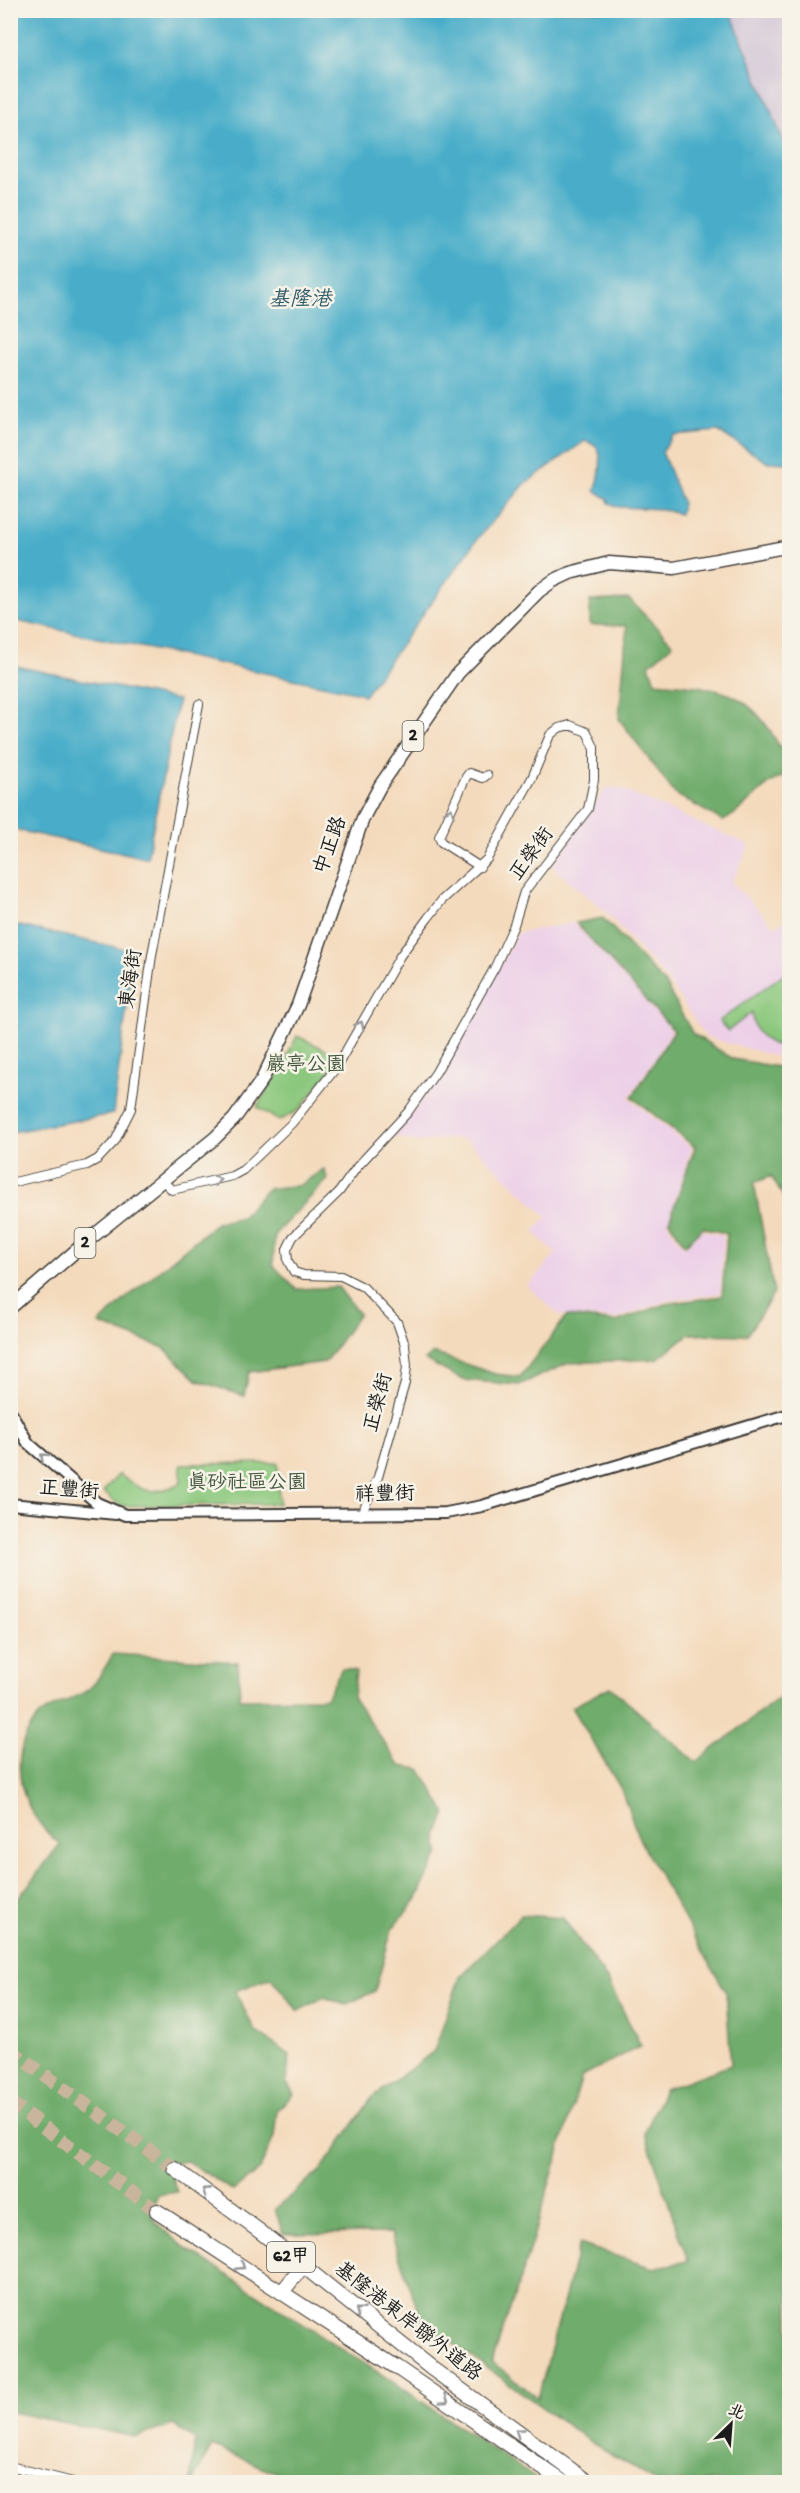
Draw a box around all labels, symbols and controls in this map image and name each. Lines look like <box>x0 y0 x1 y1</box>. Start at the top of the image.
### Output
water label: 基隆港 <box>269 287 333 314</box>
road number: 2 <box>402 721 424 751</box>
one-way arrow <box>443 807 455 818</box>
street label: 中正路 <box>309 812 353 878</box>
street label: 正榮街 <box>504 823 560 886</box>
street label: 東海街 <box>115 947 149 1010</box>
one-way arrow <box>353 1021 365 1032</box>
park label: 巖亭公園 <box>266 1053 346 1078</box>
one-way arrow <box>212 1175 222 1188</box>
road number: 2 <box>74 1228 96 1258</box>
street label: 正榮街 <box>359 1371 399 1435</box>
one-way arrow <box>40 1453 50 1464</box>
park label: 真砂社區公園 <box>187 1471 307 1496</box>
street label: 正豐街 <box>38 1476 100 1506</box>
street label: 祥豐街 <box>355 1482 415 1508</box>
one-way arrow <box>201 2188 212 2199</box>
road number: 62甲 <box>267 2242 315 2272</box>
street label: 基隆港東岸聯外道路 <box>329 2257 487 2388</box>
one-way arrow <box>234 2259 245 2270</box>
one-way arrow <box>355 2308 366 2319</box>
one-way arrow <box>438 2393 449 2404</box>
north arrow <box>701 2394 761 2454</box>
text: 北 <box>725 2401 748 2426</box>
one-way arrow <box>514 2428 525 2439</box>

